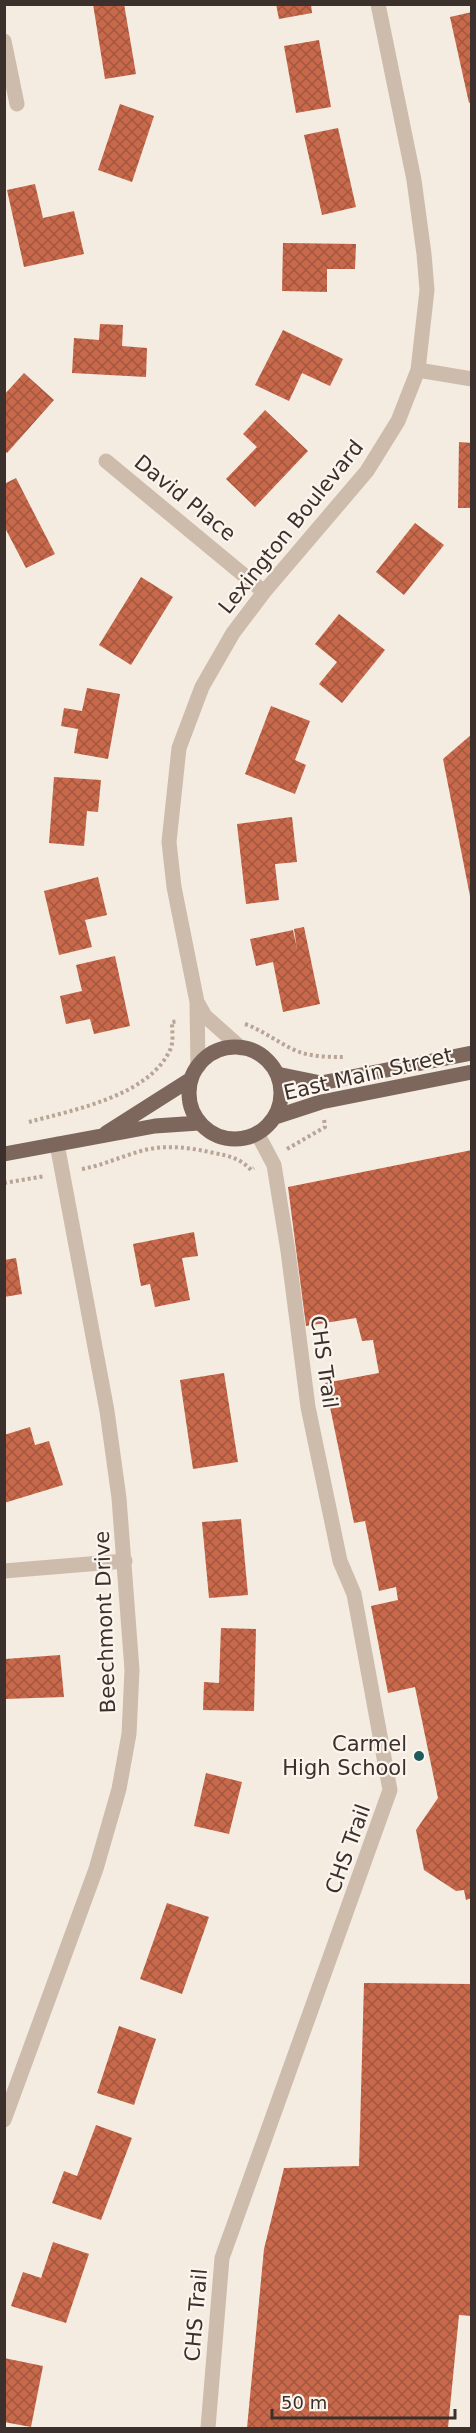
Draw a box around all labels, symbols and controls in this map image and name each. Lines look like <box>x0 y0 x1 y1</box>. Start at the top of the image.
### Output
street label: Lexington Boulevard <box>214 435 368 619</box>
street label: David Place <box>130 450 240 546</box>
street label: East Main Street <box>281 1043 455 1105</box>
street label: CHS Trail <box>306 1314 342 1410</box>
street label: Beechmont Drive <box>90 1530 120 1714</box>
place label: Carmel High School <box>282 1732 407 1780</box>
marker: Carmel High School <box>412 1749 426 1763</box>
street label: CHS Trail <box>321 1801 375 1897</box>
street label: CHS Trail <box>180 2267 212 2363</box>
scale bar <box>272 2382 455 2420</box>
text: 50 m <box>281 2392 327 2413</box>

